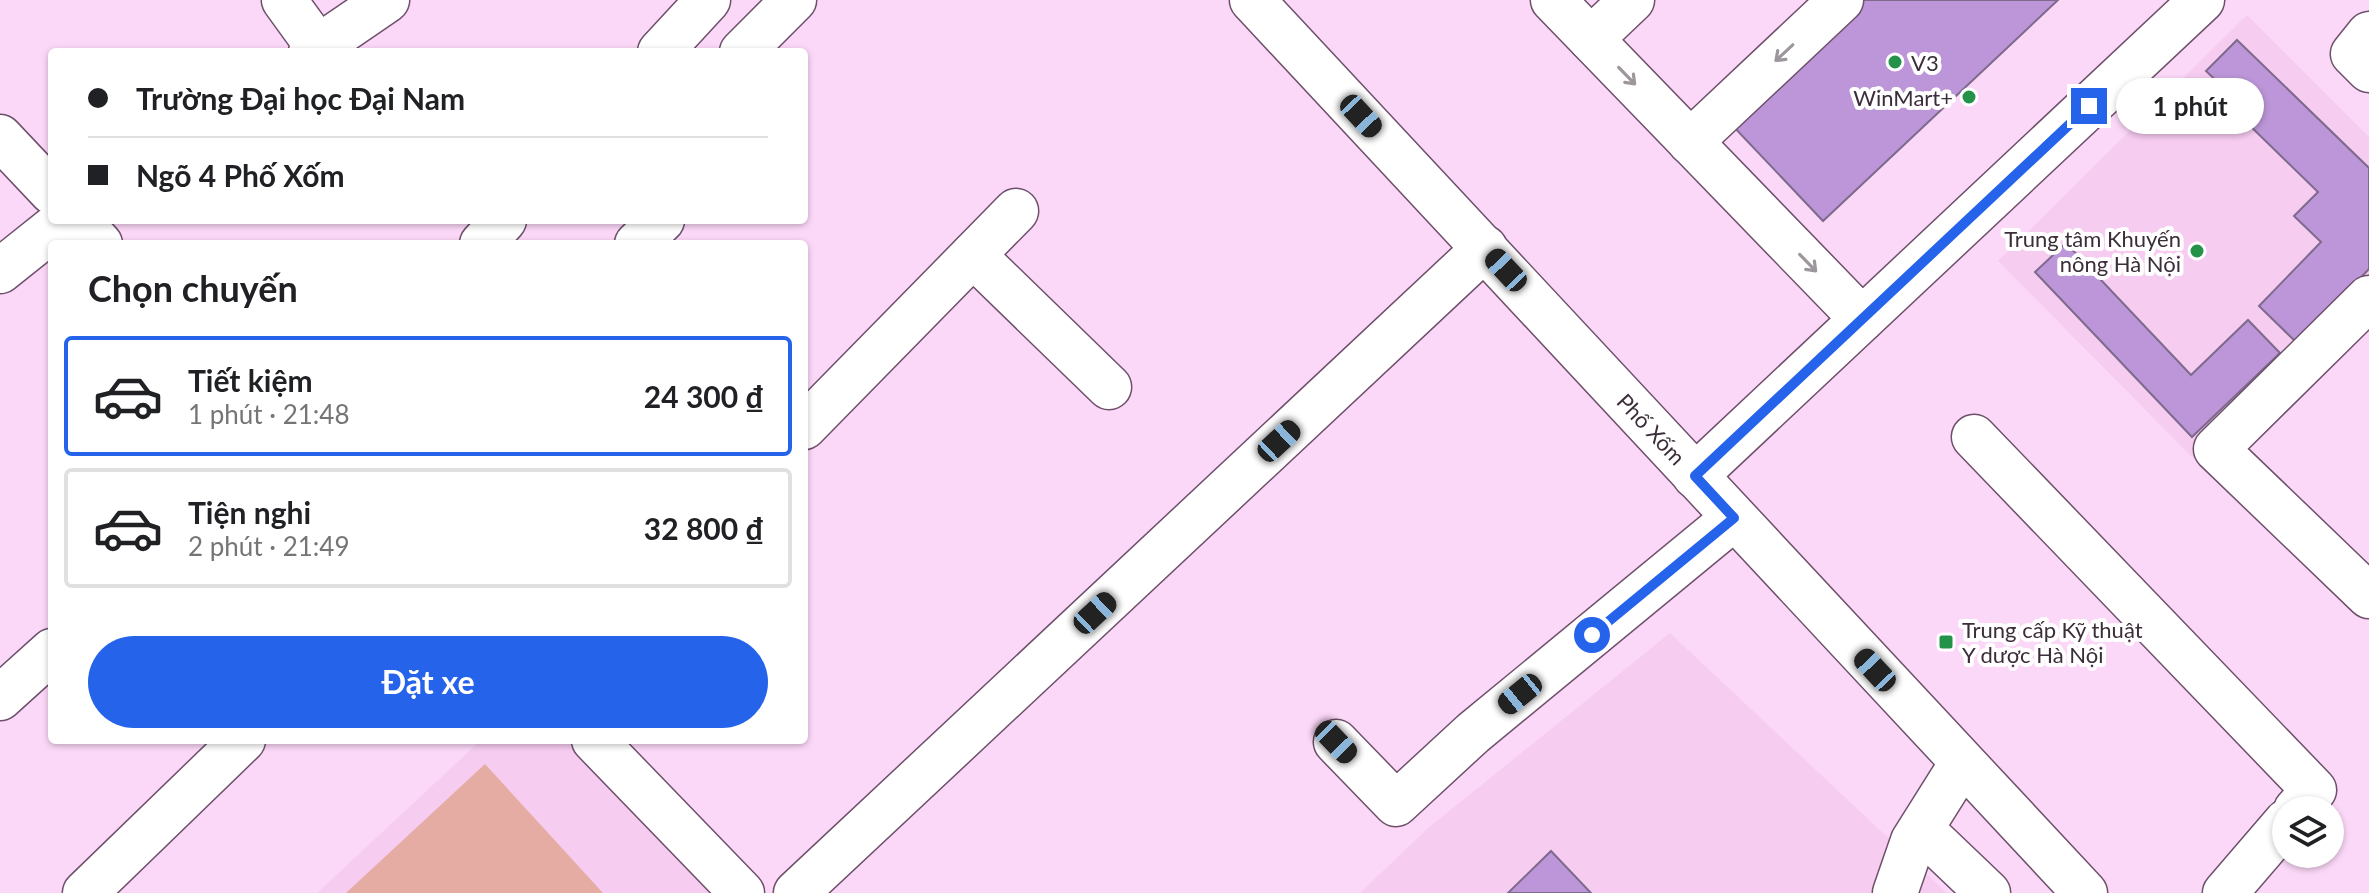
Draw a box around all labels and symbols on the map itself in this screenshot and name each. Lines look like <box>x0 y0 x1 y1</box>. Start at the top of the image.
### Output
one-way arrow <box>1774 44 1794 63</box>
place label: V3 <box>1911 49 1939 76</box>
marker: V3 <box>1886 53 1904 71</box>
one-way arrow <box>1617 66 1635 86</box>
callout: 1 phút <box>2117 78 2265 134</box>
place label: WinMart+ <box>1853 84 1953 111</box>
marker: WinMart+ <box>1960 88 1978 106</box>
route end <box>2071 88 2107 124</box>
car <box>1336 90 1386 142</box>
place label: Trung tâm Khuyến nông Hà Nội <box>2004 225 2181 277</box>
marker: Trung tâm Khuyến nông Hà Nội <box>2188 242 2206 260</box>
car <box>1481 244 1531 296</box>
one-way arrow <box>1798 253 1817 273</box>
street label: Phố Xốm <box>1612 387 1691 470</box>
car <box>1253 416 1305 466</box>
car <box>1069 588 1121 638</box>
place label: Trung cấp Kỹ thuật Y dược Hà Nội <box>1962 616 2143 668</box>
route start <box>1574 617 1610 653</box>
marker: Trung cấp Kỹ thuật Y dược Hà Nội <box>1937 633 1955 651</box>
car <box>1850 644 1900 696</box>
car <box>1494 670 1546 718</box>
car <box>1311 716 1361 768</box>

